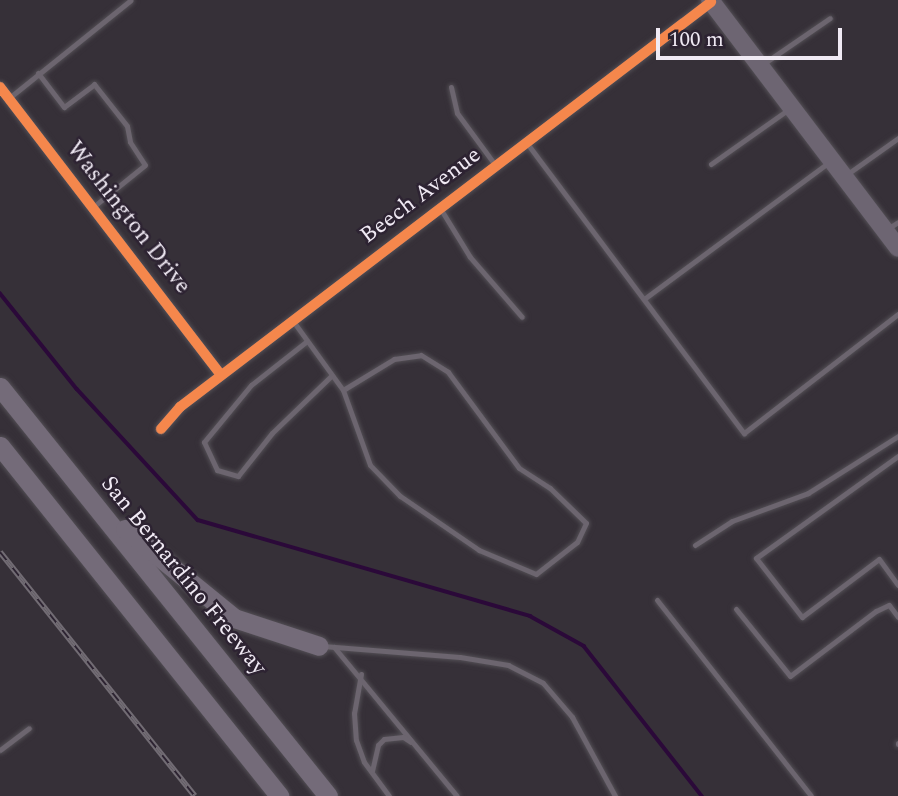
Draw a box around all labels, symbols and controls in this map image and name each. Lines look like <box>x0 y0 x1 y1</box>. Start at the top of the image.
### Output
scale bar <box>660 14 846 58</box>
text: 100 m <box>669 24 724 56</box>
street label: Washington Drive <box>60 136 196 300</box>
street label: Beech Avenue <box>355 142 487 250</box>
street label: San Bernardino Freeway <box>94 471 272 681</box>

